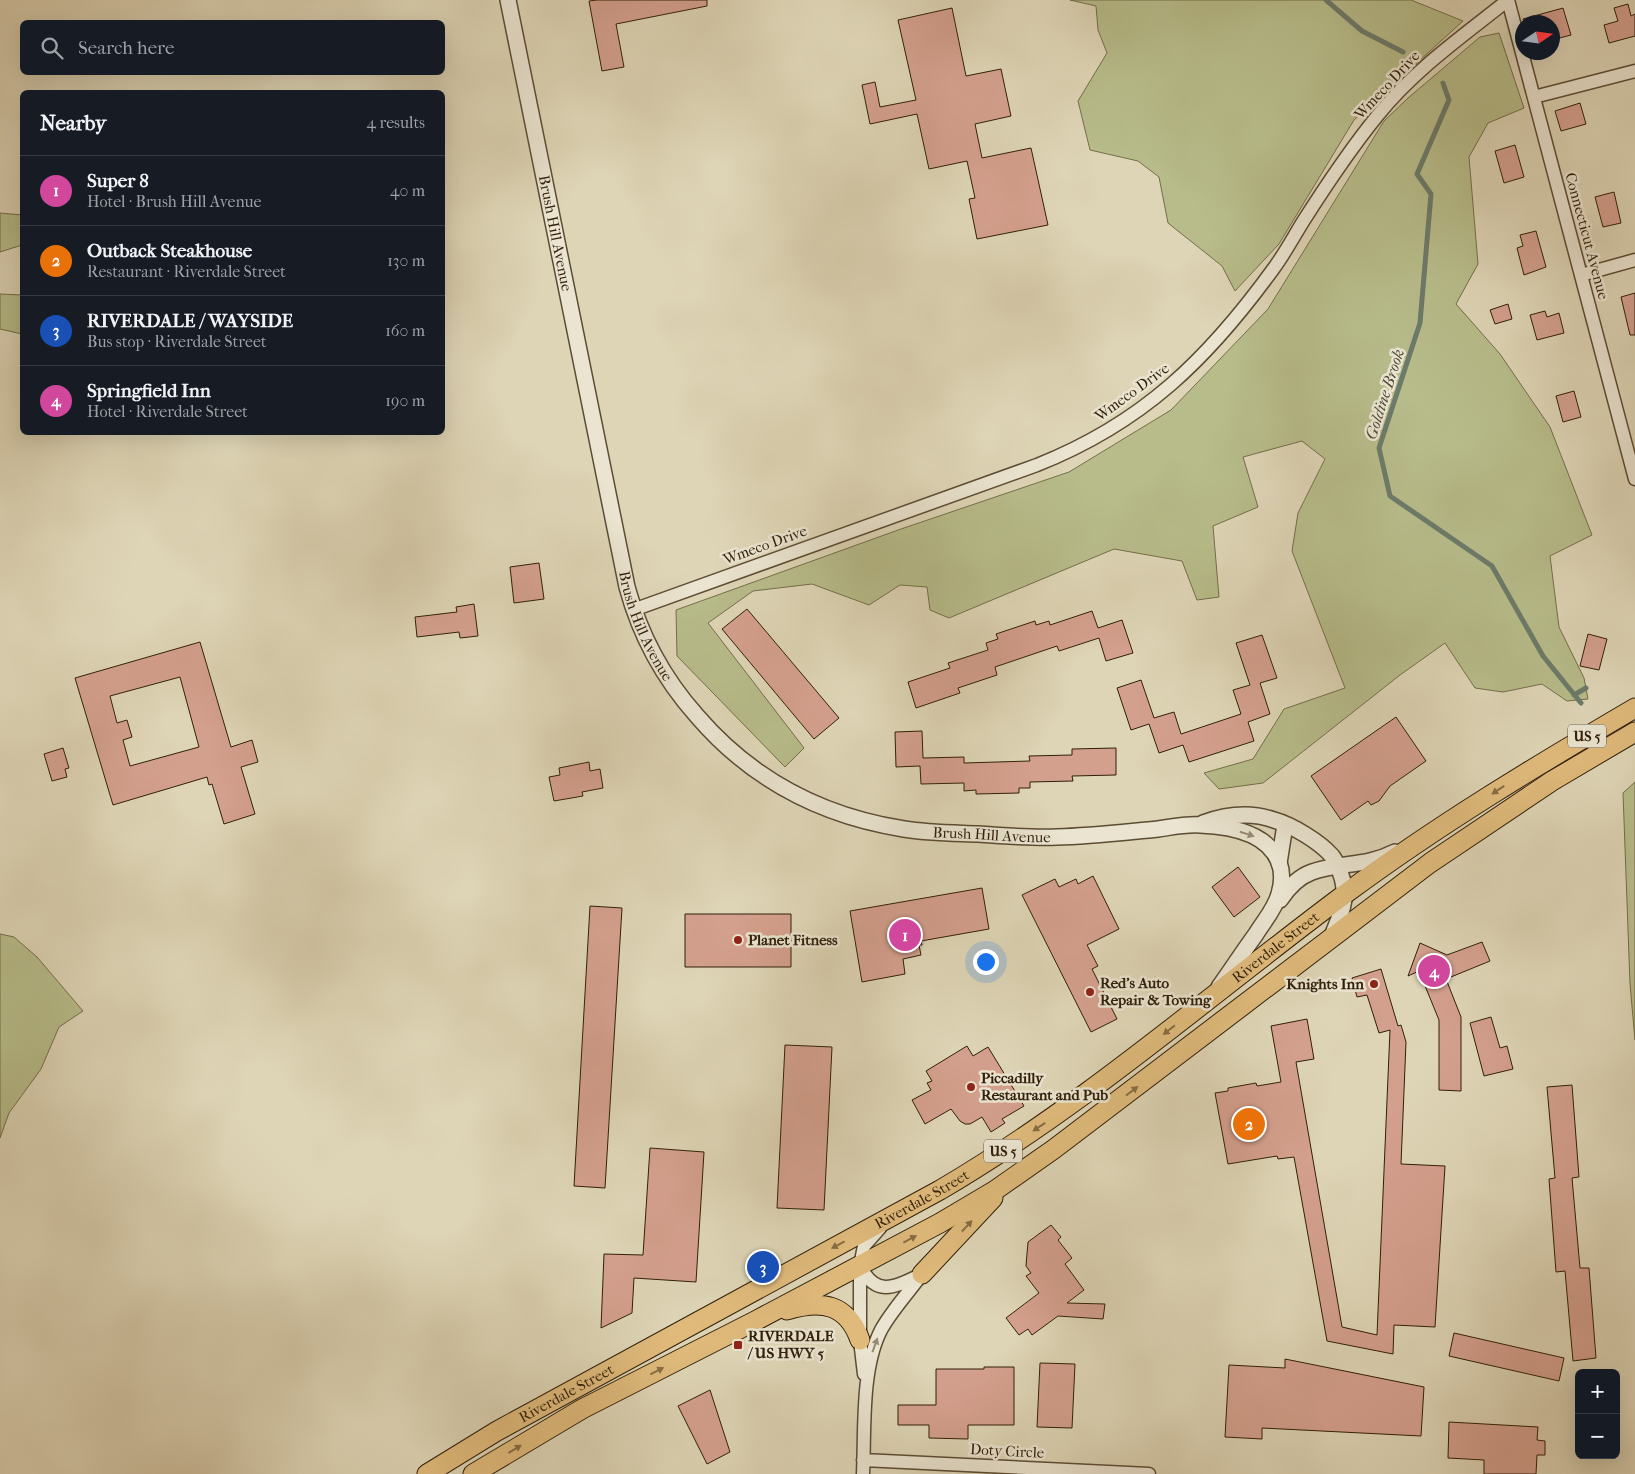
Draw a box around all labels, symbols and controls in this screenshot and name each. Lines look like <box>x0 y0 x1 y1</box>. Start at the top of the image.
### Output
north arrow <box>1515 15 1560 60</box>
search box <box>20 20 445 75</box>
icon: search <box>38 34 66 62</box>
text: Search here <box>78 37 174 59</box>
street label: Wmeco Drive <box>1350 46 1424 124</box>
text: Nearby <box>40 111 106 135</box>
text: 4 results <box>367 113 425 132</box>
text: Super 8 <box>87 170 149 192</box>
street label: Connecticut Avenue <box>1561 171 1613 302</box>
street label: Brush Hill Avenue <box>535 174 576 293</box>
text: 1 <box>53 181 59 200</box>
text: 40 m <box>390 181 425 200</box>
text: Hotel · Brush Hill Avenue <box>87 192 261 211</box>
text: Outback Steakhouse <box>87 240 252 262</box>
text: 2 <box>52 251 60 270</box>
text: 130 m <box>387 251 425 270</box>
text: Restaurant · Riverdale Street <box>87 262 286 281</box>
text: RIVERDALE / WAYSIDE <box>87 310 293 332</box>
text: 3 <box>53 321 59 340</box>
text: 160 m <box>385 321 425 340</box>
text: Bus stop · Riverdale Street <box>87 332 267 351</box>
water label: Goldine Brook <box>1361 347 1408 442</box>
street label: Wmeco Drive <box>1090 359 1173 426</box>
text: Springfield Inn <box>87 380 211 402</box>
text: 4 <box>51 391 61 410</box>
text: 190 m <box>385 391 425 410</box>
text: Hotel · Riverdale Street <box>87 402 248 421</box>
street label: Wmeco Drive <box>720 521 810 569</box>
street label: Brush Hill Avenue <box>615 570 677 685</box>
road number: US 5 <box>1568 724 1606 748</box>
one-way arrow <box>1491 786 1505 795</box>
street label: Brush Hill Avenue <box>932 823 1051 846</box>
one-way arrow <box>1240 830 1255 838</box>
street label: Riverdale Street <box>1228 907 1323 987</box>
pin: 1 <box>889 916 921 954</box>
place label: Planet Fitness <box>748 931 838 949</box>
marker: Planet Fitness <box>732 934 744 946</box>
your location <box>973 949 999 975</box>
pin: 4 <box>1418 952 1450 990</box>
place label: Red's Auto Repair & Towing <box>1100 974 1212 1009</box>
place label: Knights Inn <box>1286 975 1364 993</box>
marker: Knights Inn <box>1368 978 1380 990</box>
marker: Red's Auto Repair & Towing <box>1084 986 1096 998</box>
one-way arrow <box>1162 1025 1176 1035</box>
place label: Piccadilly Restaurant and Pub <box>981 1069 1108 1104</box>
marker: Piccadilly Restaurant and Pub <box>965 1081 977 1093</box>
one-way arrow <box>1125 1086 1139 1096</box>
pin: 2 <box>1233 1105 1265 1143</box>
one-way arrow <box>1032 1122 1045 1132</box>
road number: US 5 <box>984 1140 1022 1162</box>
street label: Riverdale Street <box>871 1165 973 1233</box>
one-way arrow <box>961 1220 973 1232</box>
one-way arrow <box>902 1235 917 1243</box>
one-way arrow <box>831 1241 845 1249</box>
pin: 3 <box>747 1248 779 1286</box>
place label: RIVERDALE / US HWY 5 <box>747 1327 834 1362</box>
one-way arrow <box>871 1337 879 1352</box>
marker: RIVERDALE / US HWY 5 <box>732 1339 744 1351</box>
street label: Riverdale Street <box>516 1360 617 1426</box>
one-way arrow <box>650 1367 664 1375</box>
map controls <box>1575 1369 1620 1459</box>
button: + <box>1575 1369 1620 1414</box>
button: − <box>1575 1414 1620 1459</box>
street label: Doty Circle <box>969 1440 1045 1462</box>
one-way arrow <box>508 1444 521 1453</box>

